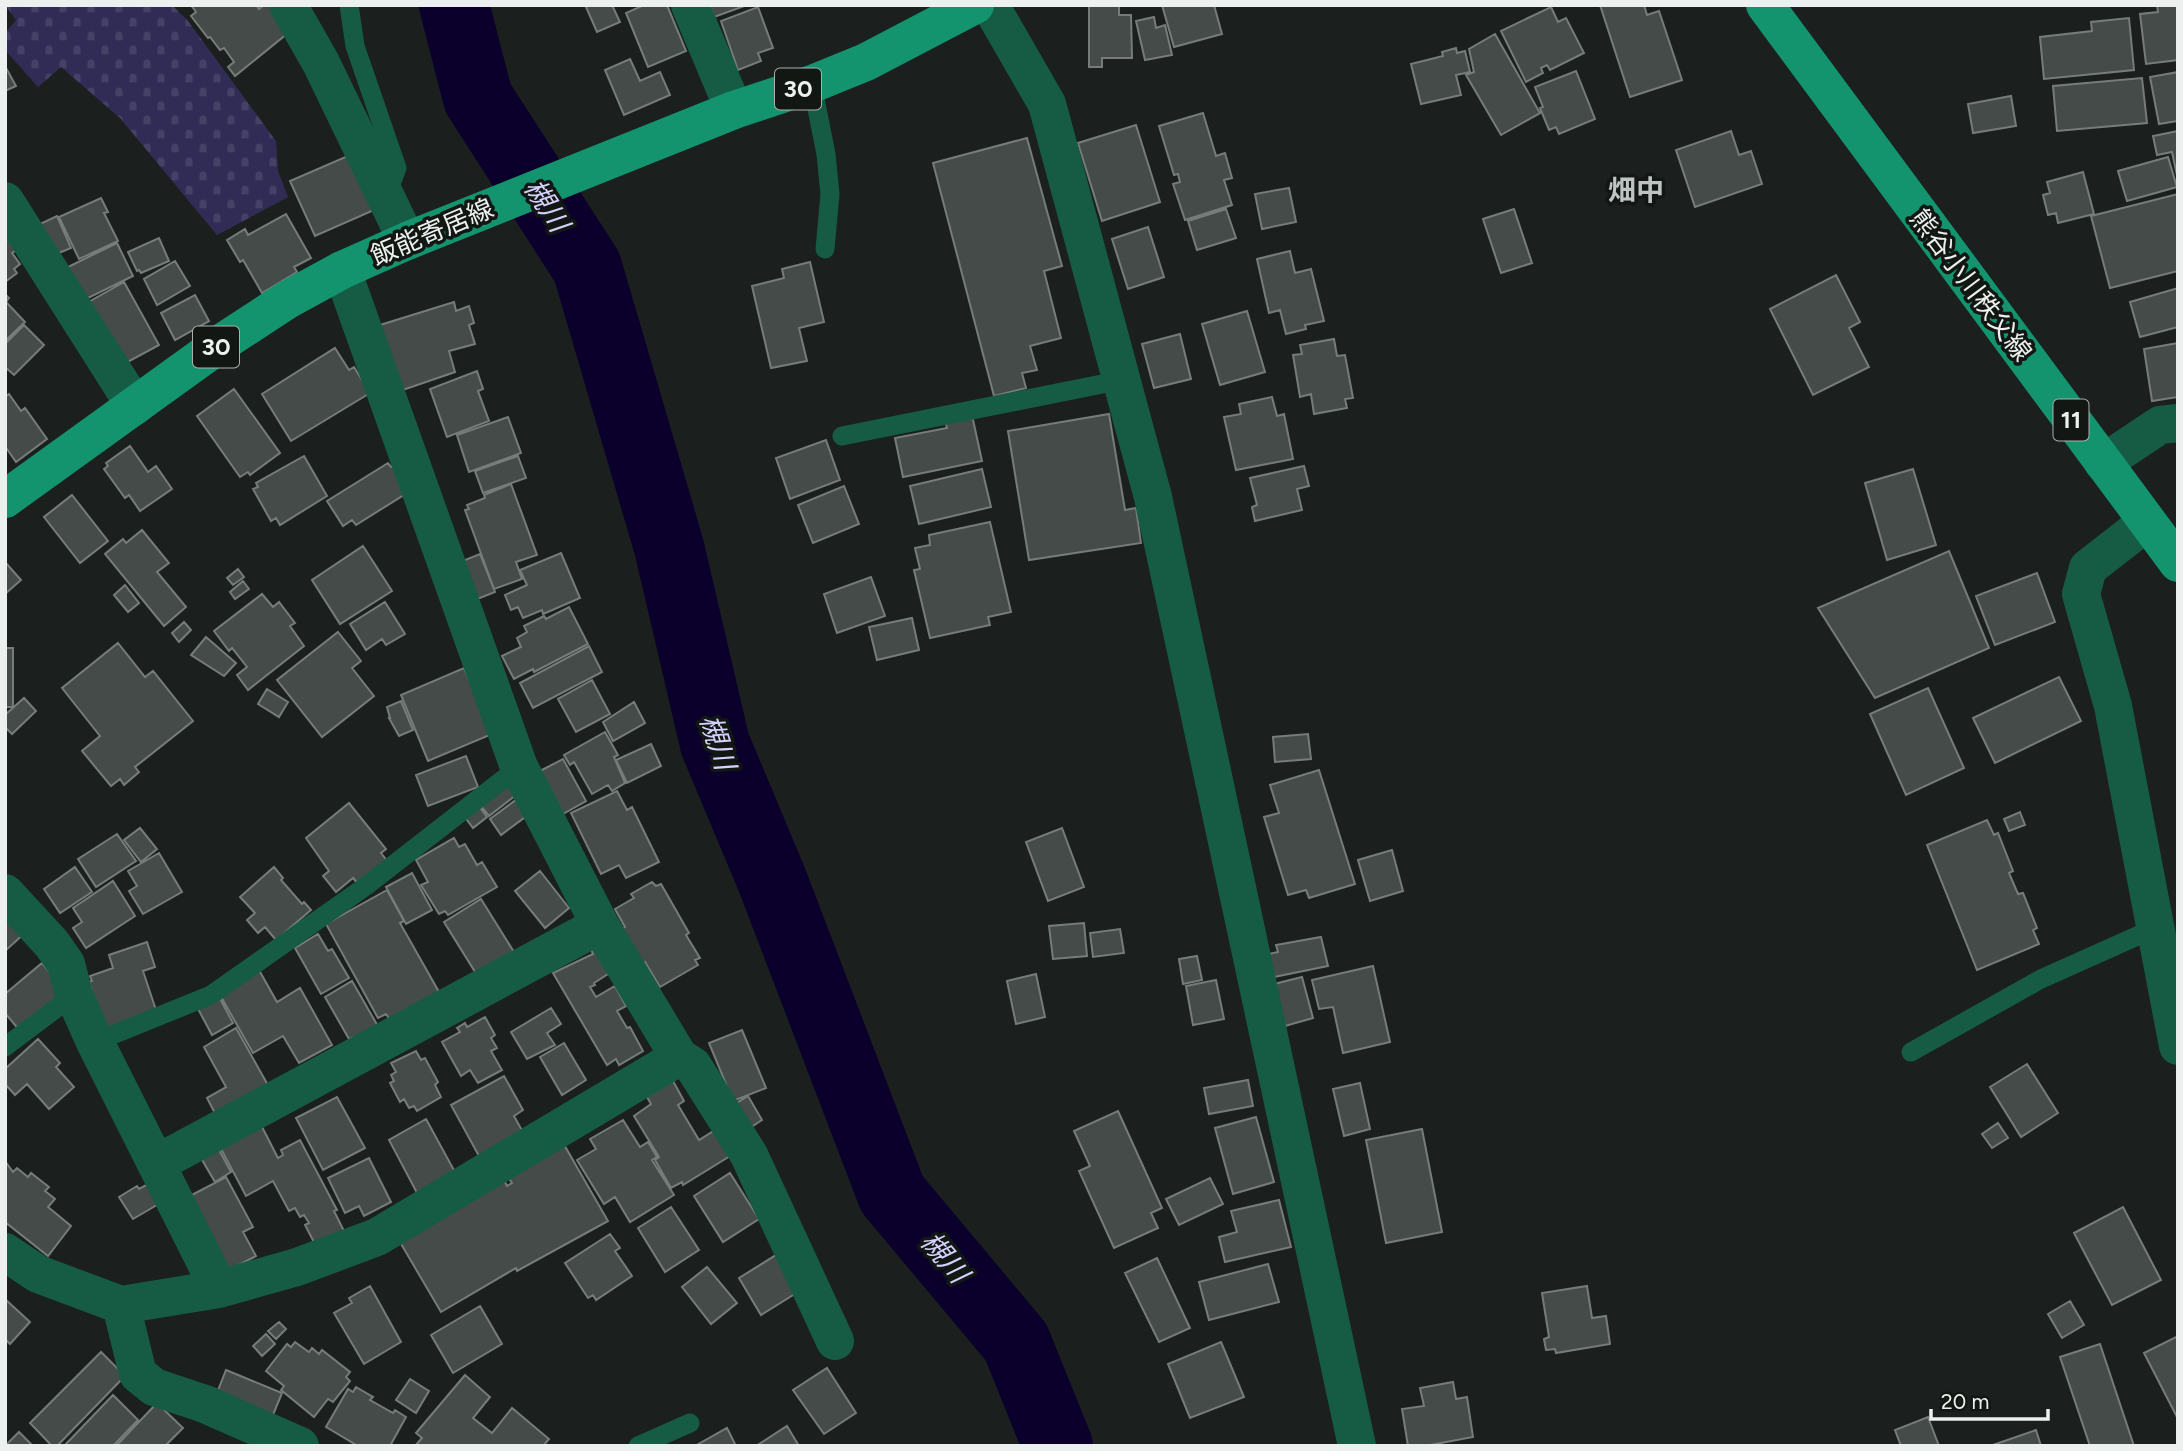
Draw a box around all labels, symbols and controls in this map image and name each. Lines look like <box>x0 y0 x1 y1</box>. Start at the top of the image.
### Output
road number: 30 <box>775 68 821 110</box>
water label: 槻川 <box>517 172 578 240</box>
district label: 畑中 <box>1608 173 1664 207</box>
street label: 飯能寄居線 <box>366 192 498 272</box>
street label: 熊谷小川秩父線 <box>1903 203 2039 367</box>
road number: 30 <box>193 326 239 368</box>
road number: 11 <box>2054 400 2088 440</box>
water label: 槻川 <box>693 710 744 777</box>
water label: 槻川 <box>914 1225 978 1292</box>
scale bar <box>1931 1378 2048 1422</box>
text: 20 m <box>1941 1389 1989 1414</box>

